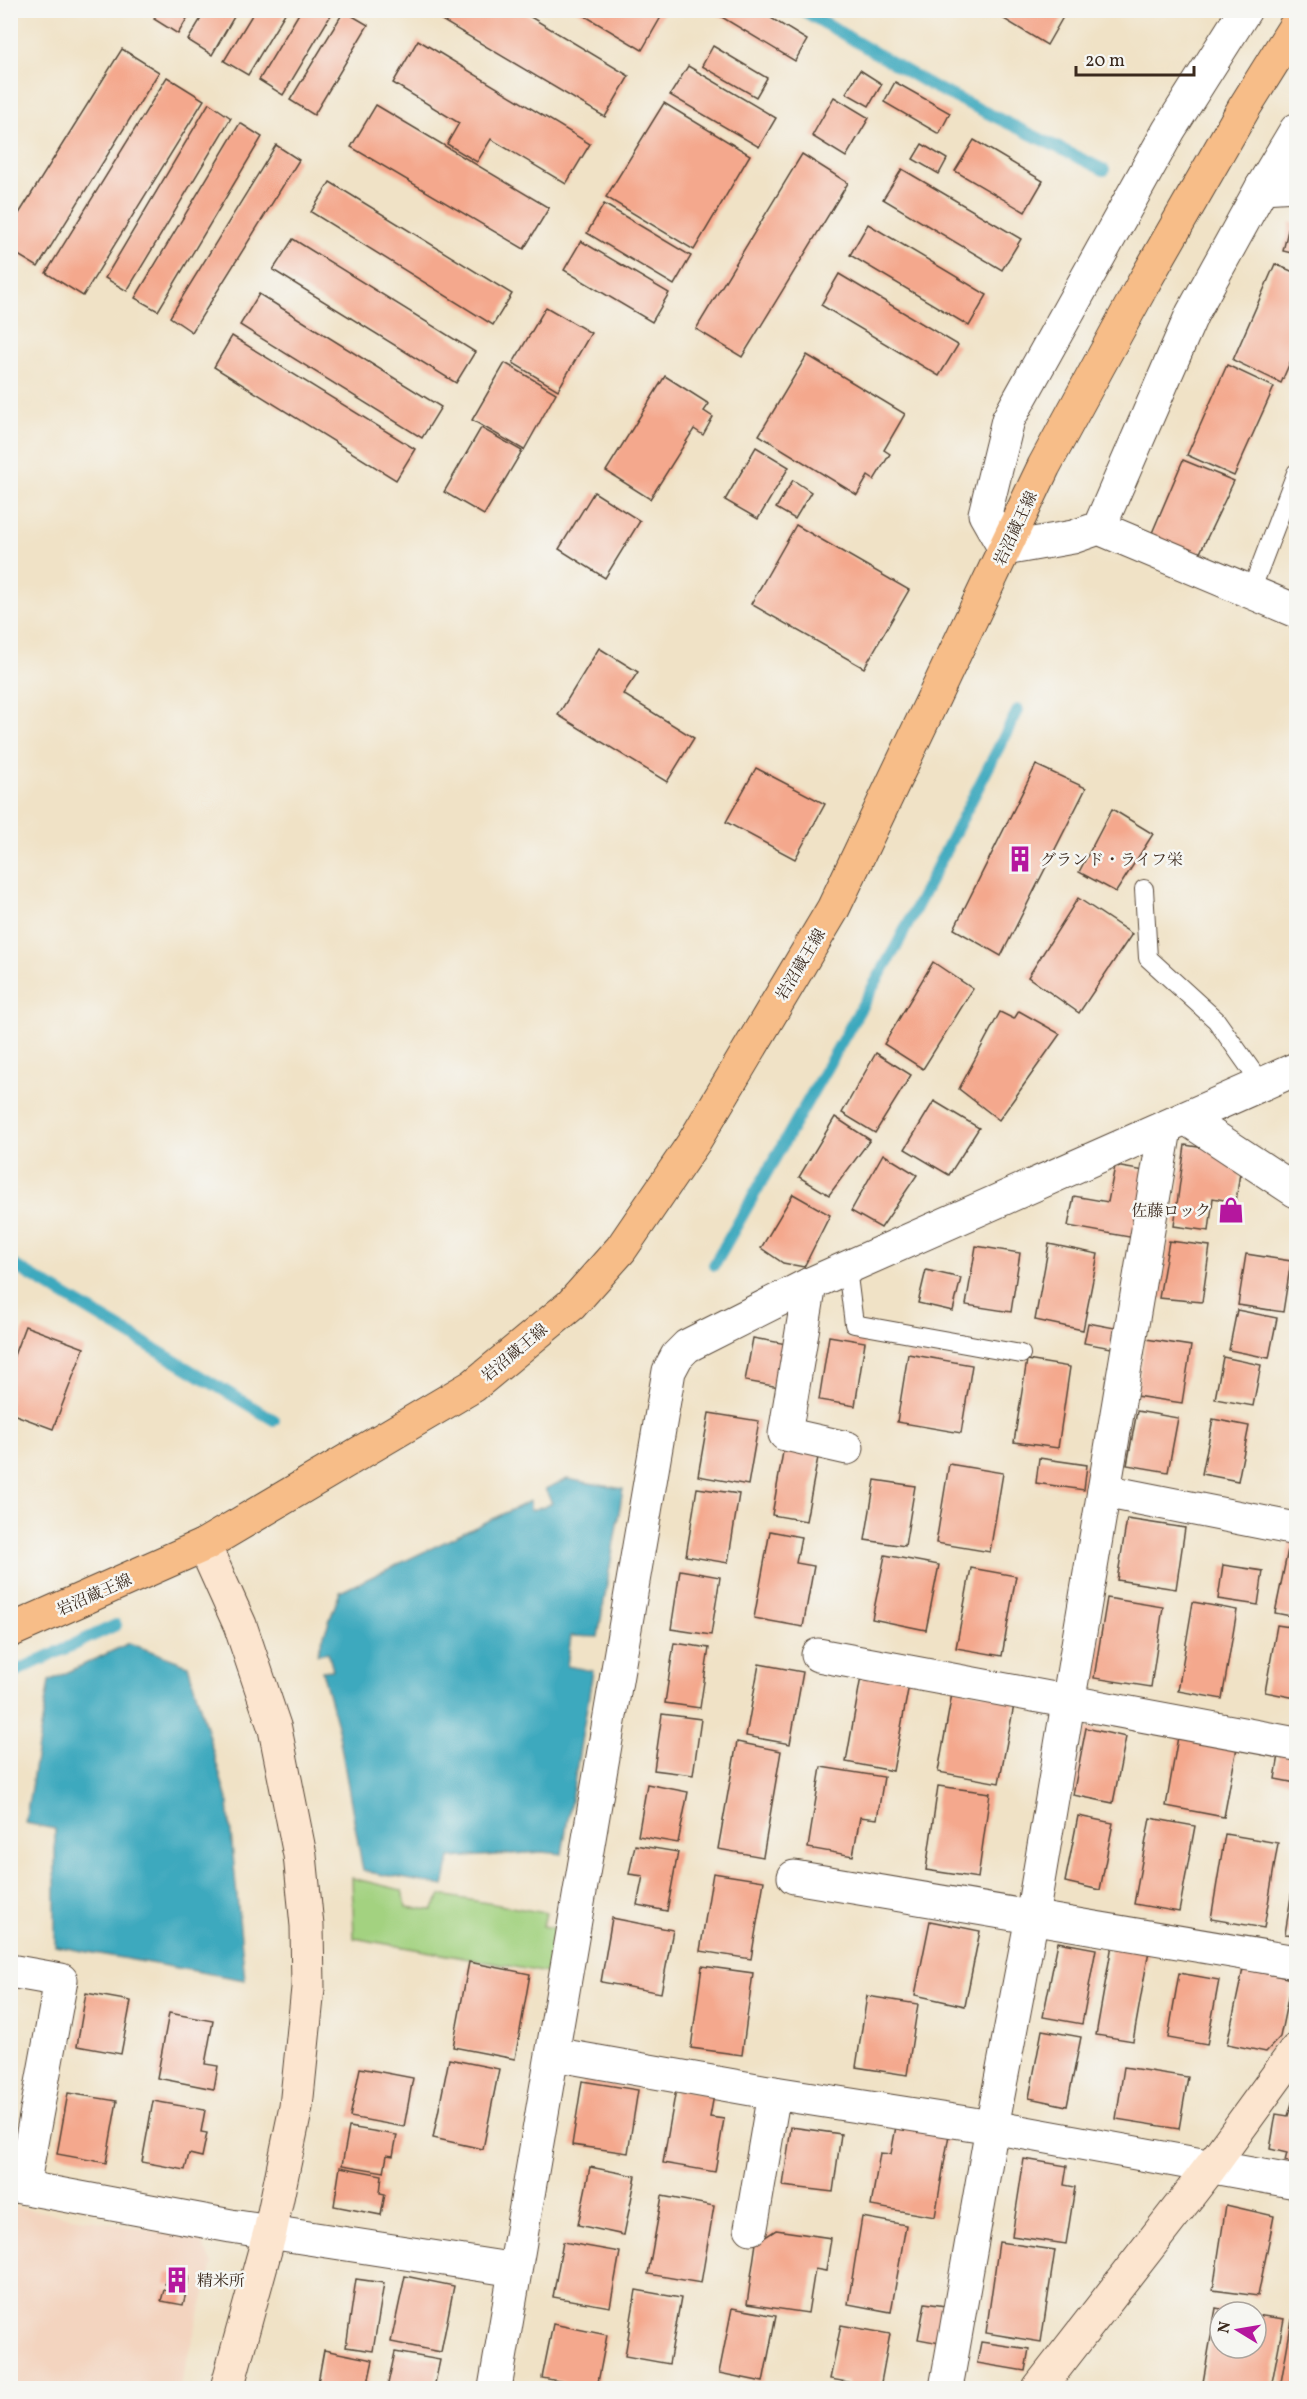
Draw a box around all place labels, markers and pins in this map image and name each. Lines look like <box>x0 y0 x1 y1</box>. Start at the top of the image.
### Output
building icon: グランド・ライフ栄 <box>1005 844 1035 874</box>
place label: グランド・ライフ栄 <box>1040 850 1183 872</box>
shop icon: 佐藤ロック <box>1216 1195 1246 1225</box>
place label: 佐藤ロック <box>1131 1201 1211 1223</box>
building icon: 精米所 <box>162 2265 192 2295</box>
place label: 精米所 <box>197 2271 245 2293</box>

